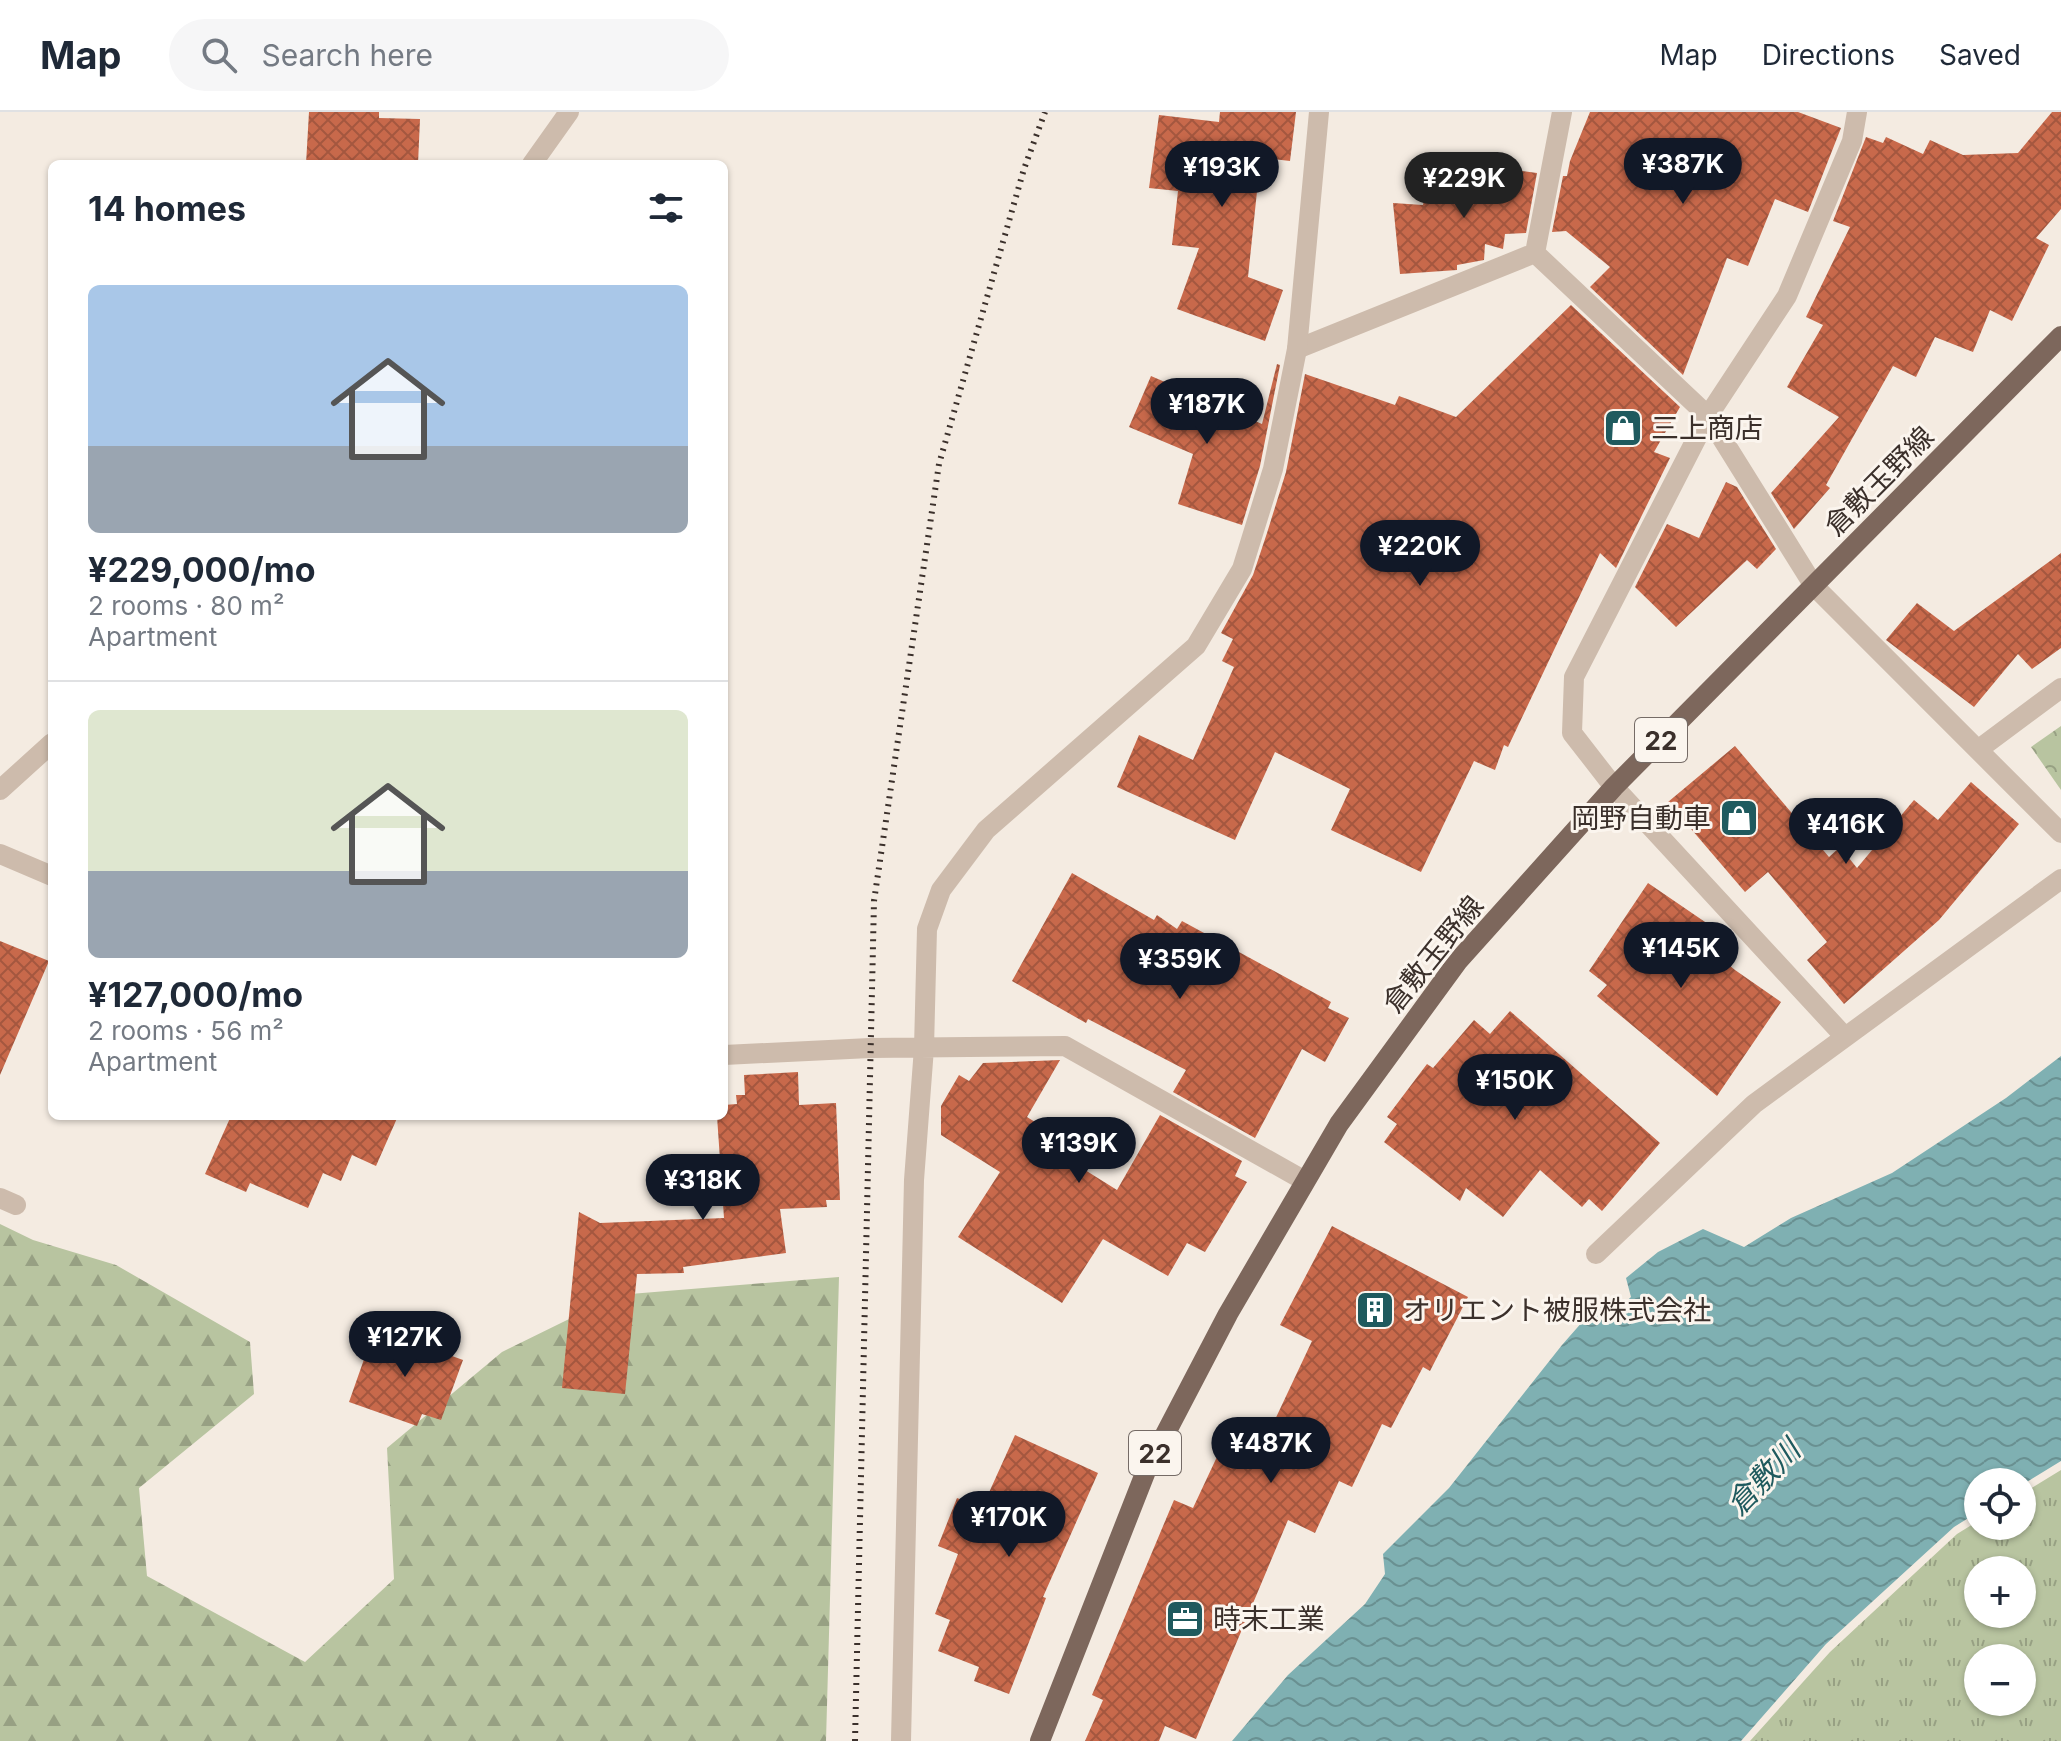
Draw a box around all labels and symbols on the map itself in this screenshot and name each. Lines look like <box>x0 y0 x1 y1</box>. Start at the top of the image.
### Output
pin: ¥387K <box>1627 138 1739 206</box>
pin: ¥193K <box>1166 141 1278 209</box>
pin: ¥229K <box>1408 152 1520 220</box>
pin: ¥187K <box>1151 378 1263 446</box>
shop icon: 三上商店 <box>1602 407 1644 449</box>
place label: 三上商店 <box>1651 411 1763 445</box>
street label: 倉敷玉野線 <box>1817 419 1941 543</box>
pin: ¥220K <box>1364 520 1476 588</box>
road number: 22 <box>1635 718 1687 762</box>
shop icon: 岡野自動車 <box>1718 797 1760 839</box>
pin: ¥416K <box>1790 798 1902 866</box>
place label: 岡野自動車 <box>1571 801 1711 835</box>
street label: 倉敷玉野線 <box>1376 889 1490 1019</box>
pin: ¥145K <box>1625 922 1737 990</box>
pin: ¥359K <box>1124 933 1236 1001</box>
pin: ¥150K <box>1459 1054 1571 1122</box>
pin: ¥139K <box>1023 1117 1135 1185</box>
pin: ¥318K <box>647 1154 759 1222</box>
building icon: オリエント被服株式会社 <box>1354 1289 1396 1331</box>
place label: オリエント被服株式会社 <box>1403 1293 1711 1327</box>
pin: ¥127K <box>349 1311 461 1379</box>
pin: ¥487K <box>1215 1417 1327 1485</box>
water label: 倉敷川 <box>1719 1430 1809 1522</box>
road number: 22 <box>1129 1431 1181 1475</box>
pin: ¥170K <box>953 1491 1065 1559</box>
office icon: 時末工業 <box>1164 1598 1206 1640</box>
place label: 時末工業 <box>1213 1602 1325 1636</box>

